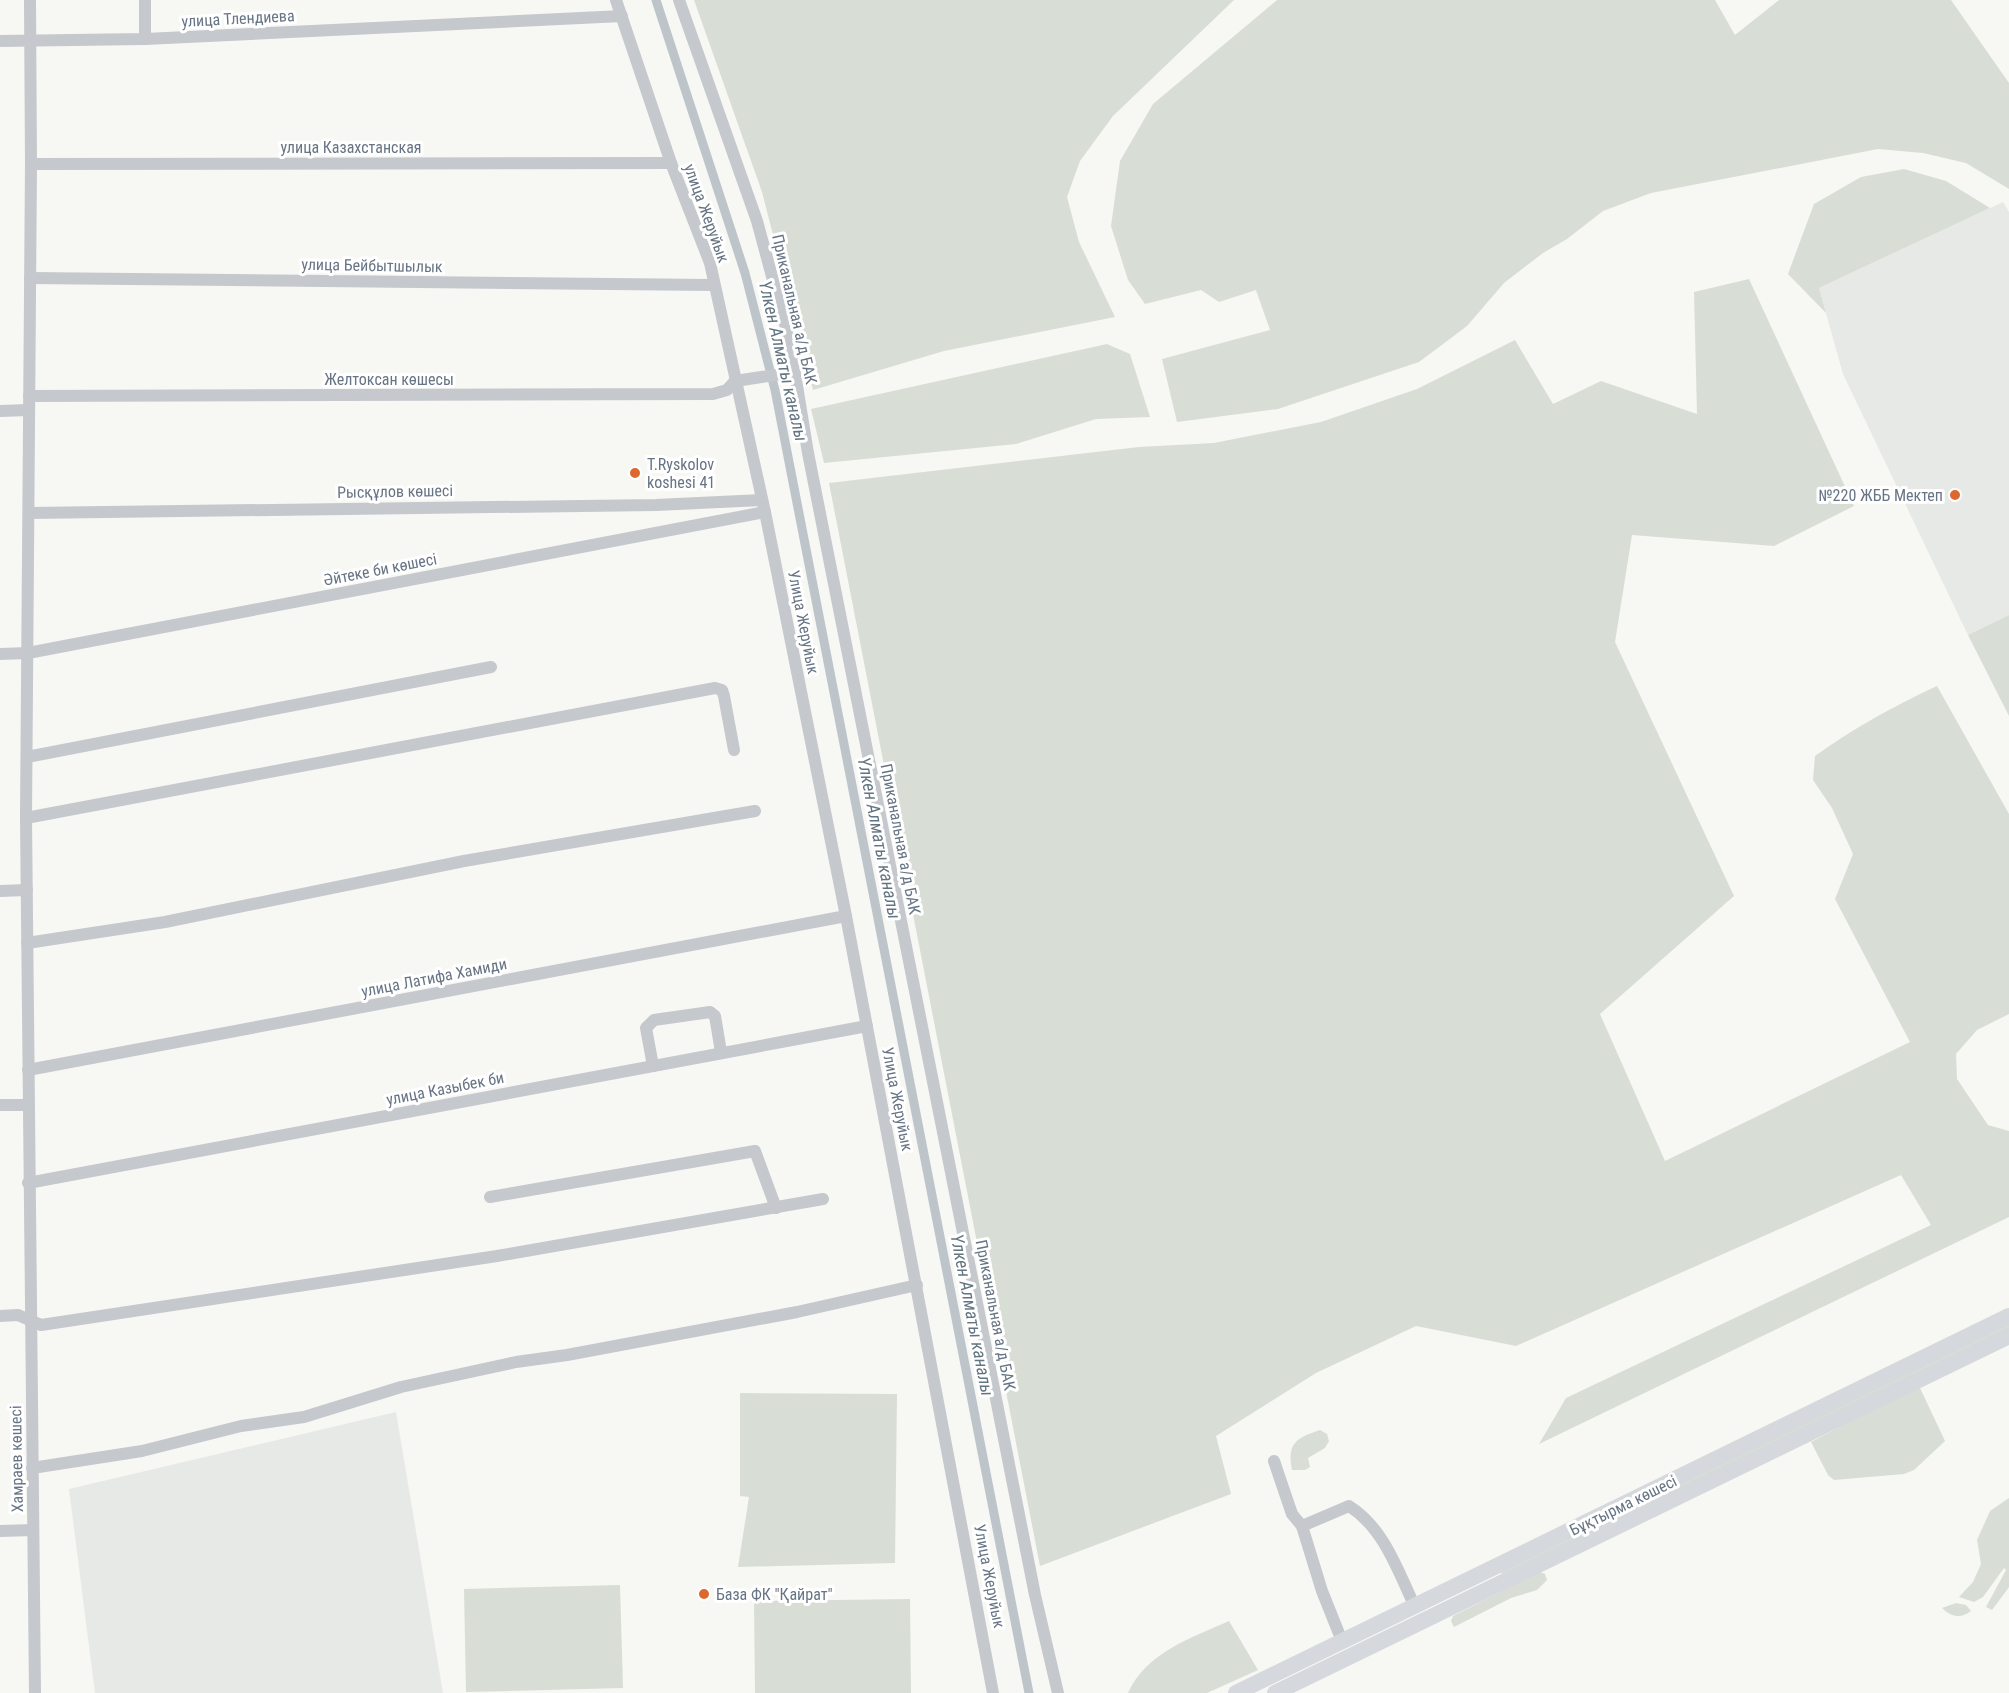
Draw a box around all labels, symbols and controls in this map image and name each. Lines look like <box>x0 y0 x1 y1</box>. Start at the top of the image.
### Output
street label: улица Тлендиева <box>181 6 295 31</box>
street label: улица Казахстанская <box>280 138 422 157</box>
street label: улица Жеруйык <box>680 161 733 265</box>
street label: Приканальная а/д БАК <box>768 232 821 386</box>
street label: улица Бейбытшылык <box>301 255 443 276</box>
water label: Үлкен Алматы каналы <box>755 278 812 443</box>
street label: Желтоксан көшесы <box>324 370 454 389</box>
place label: T.Ryskolov koshesi 41 <box>647 455 715 492</box>
marker: T.Ryskolov koshesi 41 <box>628 466 642 480</box>
street label: Рысқұлов көшесі <box>337 481 453 502</box>
place label: №220 ЖББ Мектеп <box>1818 486 1943 505</box>
marker: №220 ЖББ Мектеп <box>1948 488 1962 502</box>
street label: Әйтеке би көшесі <box>322 549 438 590</box>
street label: Улица Жеруйык <box>784 569 823 676</box>
water label: Үлкен Алматы каналы <box>853 755 905 921</box>
street label: Приканальная а/д БАК <box>877 762 924 916</box>
street label: улица Латифа Хамиди <box>360 954 508 1001</box>
street label: Улица Жеруйык <box>878 1046 917 1153</box>
street label: улица Казыбек би <box>385 1068 506 1109</box>
water label: Үлкен Алматы каналы <box>946 1232 998 1398</box>
street label: Приканальная а/д БАК <box>972 1238 1019 1392</box>
street label: Хамраев көшесі <box>6 1405 27 1513</box>
street label: Бұқтырма көшесі <box>1567 1471 1680 1540</box>
street label: Улица Жеруйык <box>970 1523 1009 1630</box>
place label: База ФК "Қайрат" <box>716 1585 833 1604</box>
marker: База ФК "Қайрат" <box>697 1587 711 1601</box>

